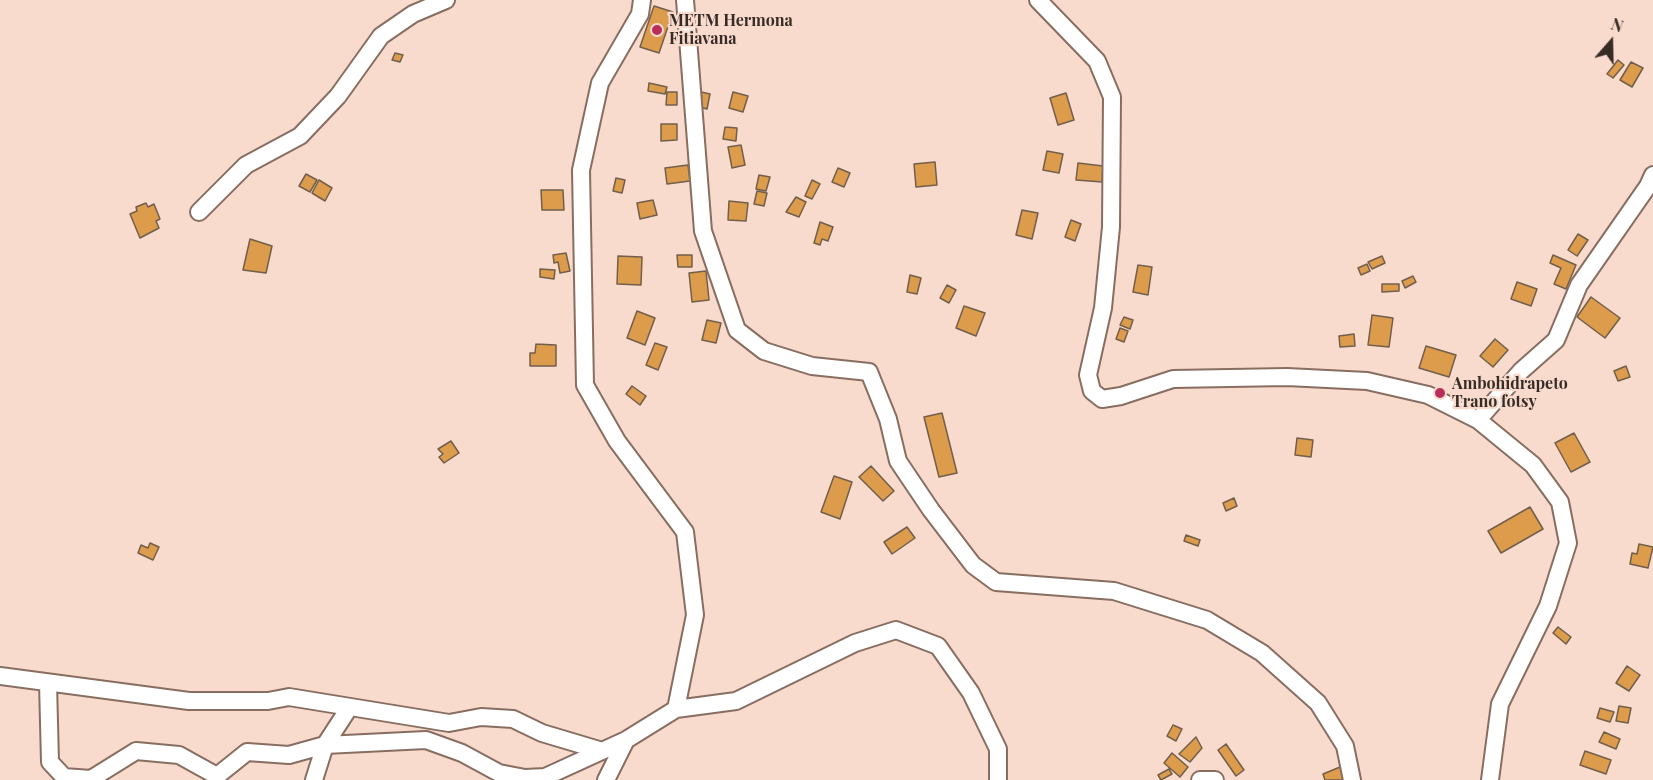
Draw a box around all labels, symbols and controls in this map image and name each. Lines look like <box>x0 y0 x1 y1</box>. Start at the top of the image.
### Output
place label: METM Hermona Fitiavana <box>669 11 793 49</box>
north arrow <box>1581 12 1641 72</box>
text: N <box>1608 13 1626 36</box>
marker: METM Hermona Fitiavana <box>650 23 664 37</box>
place label: Ambohidrapeto Trano fotsy <box>1452 374 1568 412</box>
marker: Ambohidrapeto Trano fotsy <box>1433 386 1447 400</box>

